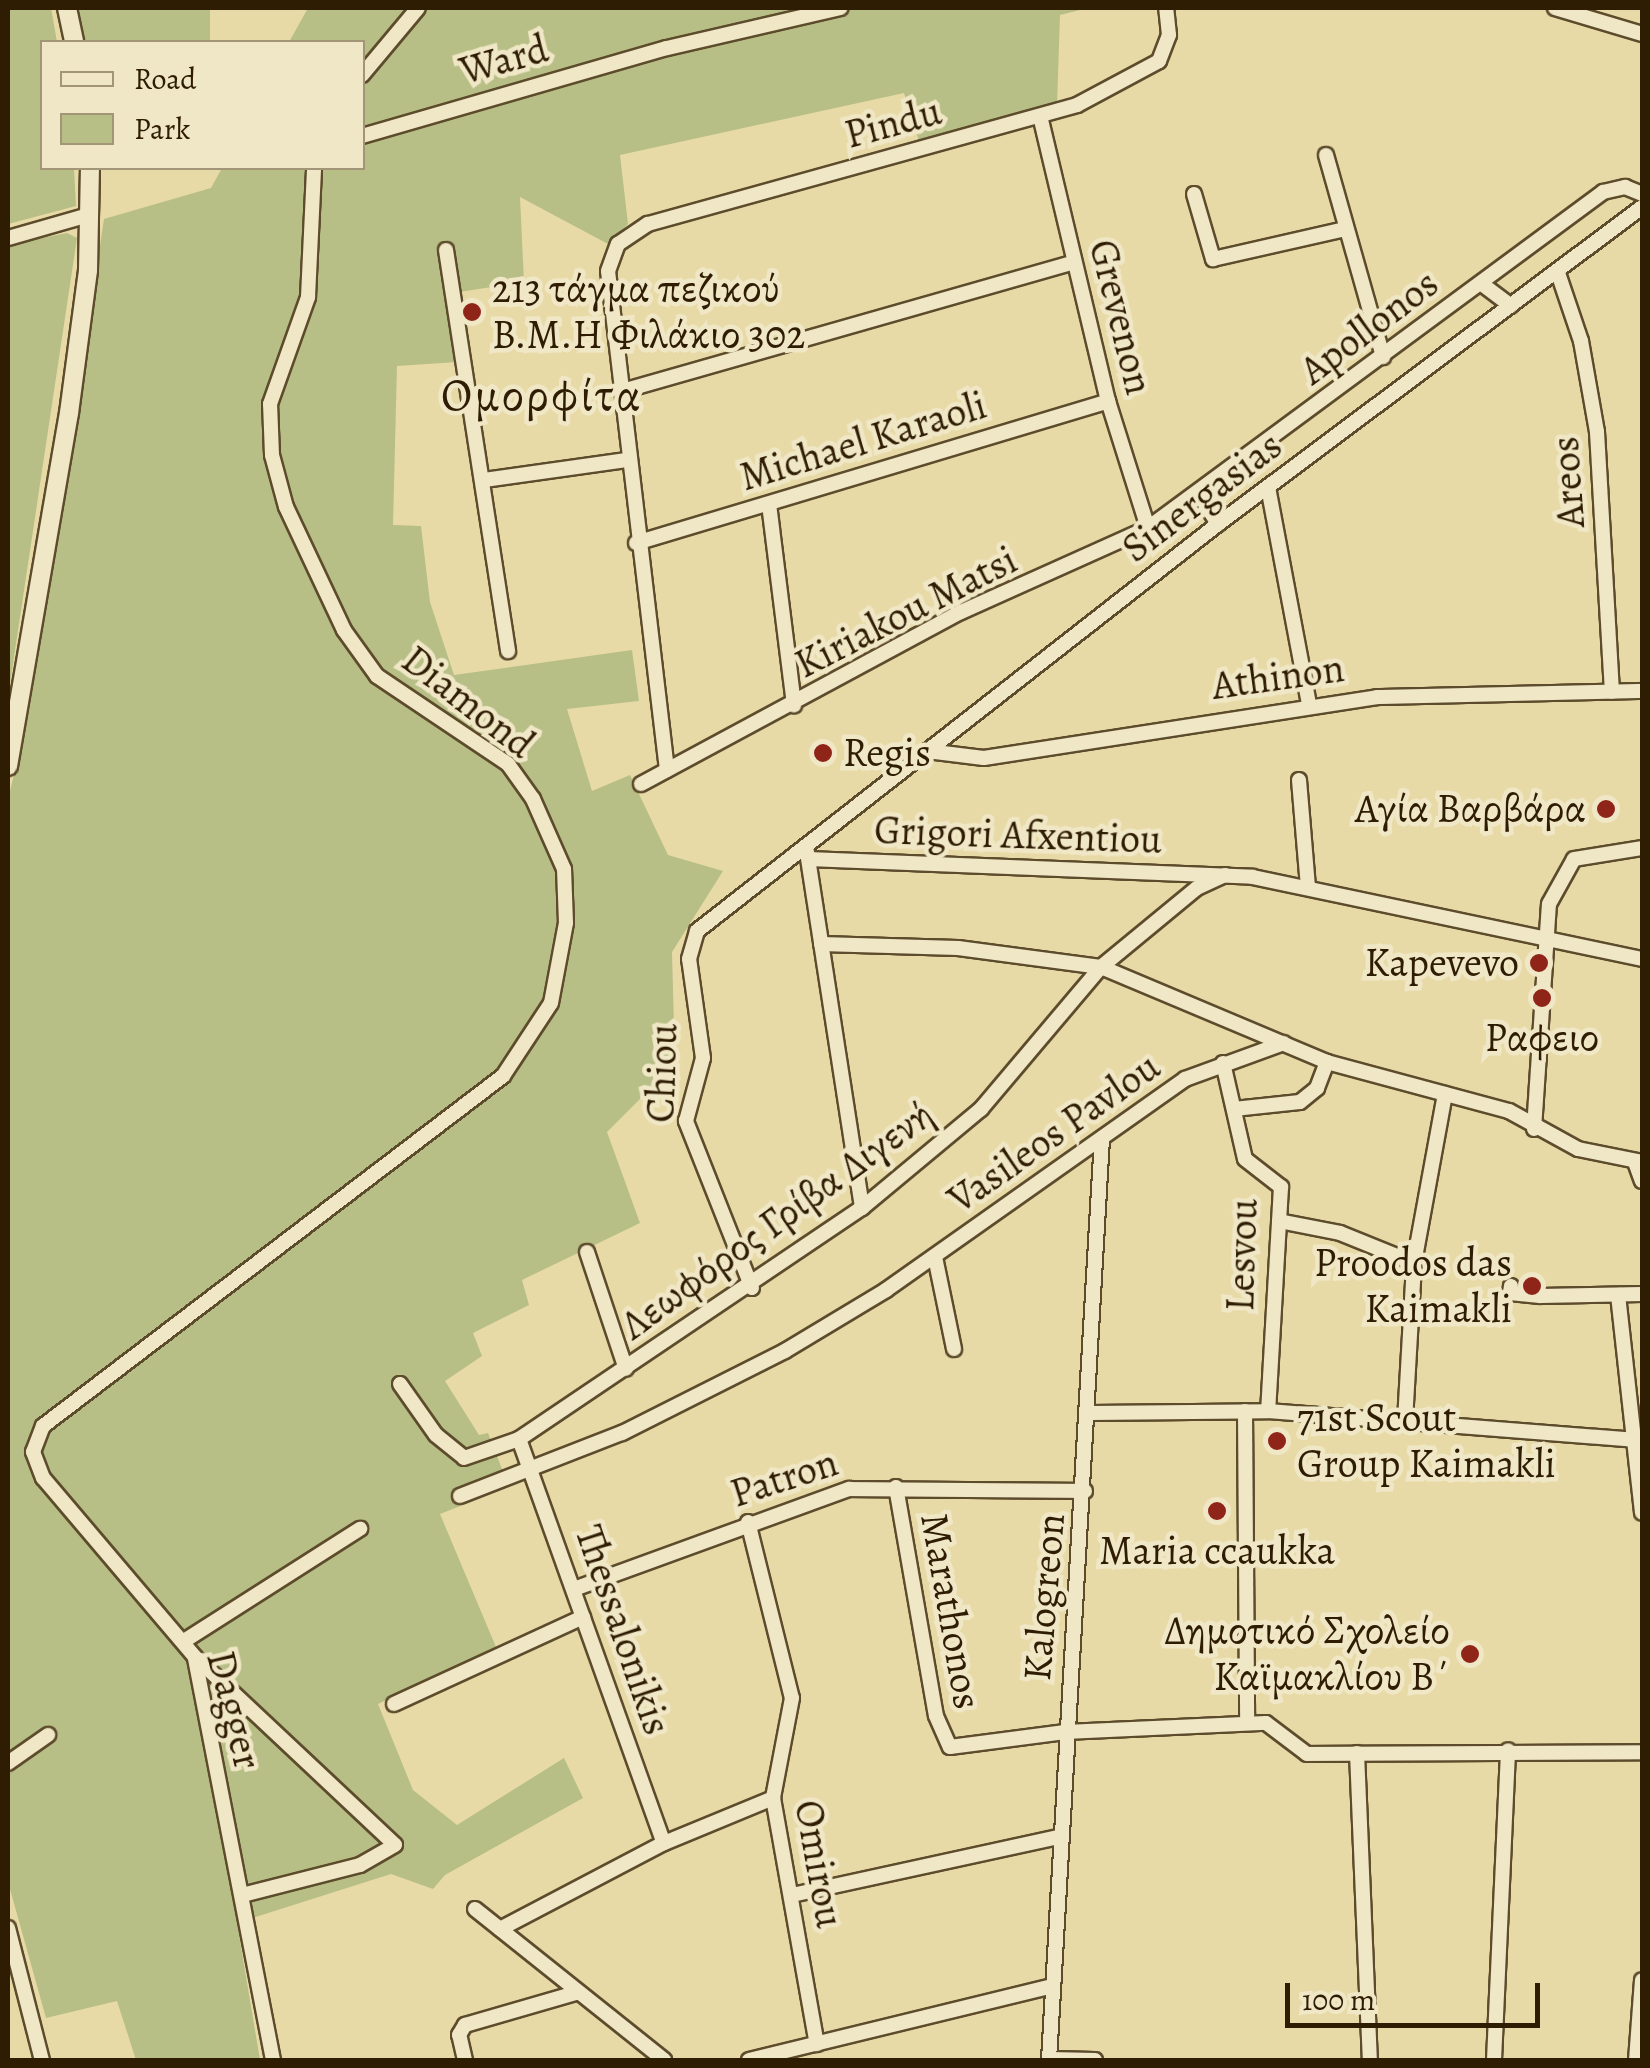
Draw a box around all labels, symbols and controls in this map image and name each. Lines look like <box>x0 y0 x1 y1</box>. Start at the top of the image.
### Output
street label: Ward <box>455 25 553 95</box>
legend <box>40 40 365 170</box>
text: Road <box>134 59 196 99</box>
street label: Pindu <box>839 87 947 159</box>
text: Park <box>134 109 190 149</box>
street label: Grevenon <box>1079 235 1163 399</box>
street label: Apollonos <box>1290 259 1448 395</box>
place label: 213 τάγμα πεζικού B.M.H Φιλάκιο 302 <box>492 265 805 359</box>
marker: 213 τάγμα πεζικού B.M.H Φιλάκιο 302 <box>461 301 483 323</box>
district label: Ομορφίτα <box>441 369 643 423</box>
street label: Michael Karaoli <box>734 381 992 501</box>
street label: Sinergasias <box>1113 421 1291 573</box>
street label: Areos <box>1541 435 1595 529</box>
street label: Kiriakou Matsi <box>787 535 1025 689</box>
street label: Diamond <box>392 635 544 769</box>
street label: Athinon <box>1209 644 1347 710</box>
place label: Regis <box>843 729 931 777</box>
marker: Regis <box>812 742 834 764</box>
place label: Αγία Βαρβάρα <box>1355 785 1586 833</box>
marker: Αγία Βαρβάρα <box>1595 798 1617 820</box>
street label: Grigori Afxentiou <box>873 806 1163 864</box>
place label: Kapevevo <box>1364 939 1519 987</box>
marker: Kapevevo <box>1528 952 1550 974</box>
marker: Ραφειο <box>1531 987 1553 1009</box>
place label: Ραφειο <box>1485 1014 1599 1062</box>
street label: Chiou <box>636 1023 688 1123</box>
street label: Vasileos Pavlou <box>939 1042 1169 1224</box>
street label: Λεωφόρος Γρίβα Διγενή <box>611 1090 943 1350</box>
street label: Lesvou <box>1216 1198 1268 1312</box>
place label: Proodos das Kaimakli <box>1314 1239 1512 1333</box>
marker: Proodos das Kaimakli <box>1521 1275 1543 1297</box>
place label: 71st Scout Group Kaimakli <box>1297 1394 1556 1488</box>
marker: 71st Scout Group Kaimakli <box>1266 1430 1288 1452</box>
street label: Patron <box>724 1438 844 1518</box>
marker: Maria ccaukka <box>1206 1500 1228 1522</box>
street label: Marathonos <box>910 1509 992 1713</box>
street label: Kalogreon <box>1013 1511 1075 1683</box>
street label: Thessalonikis <box>565 1519 681 1741</box>
place label: Maria ccaukka <box>1099 1527 1335 1575</box>
place label: Δημοτικό Σχολείο Καϊμακλίου Β΄ <box>1164 1607 1450 1701</box>
marker: Δημοτικό Σχολείο Καϊμακλίου Β΄ <box>1459 1643 1481 1665</box>
street label: Dagger <box>196 1646 272 1774</box>
street label: Omirou <box>784 1796 854 1932</box>
scale bar <box>1290 1963 1545 2025</box>
text: 100 m <box>1302 1980 1375 2020</box>

